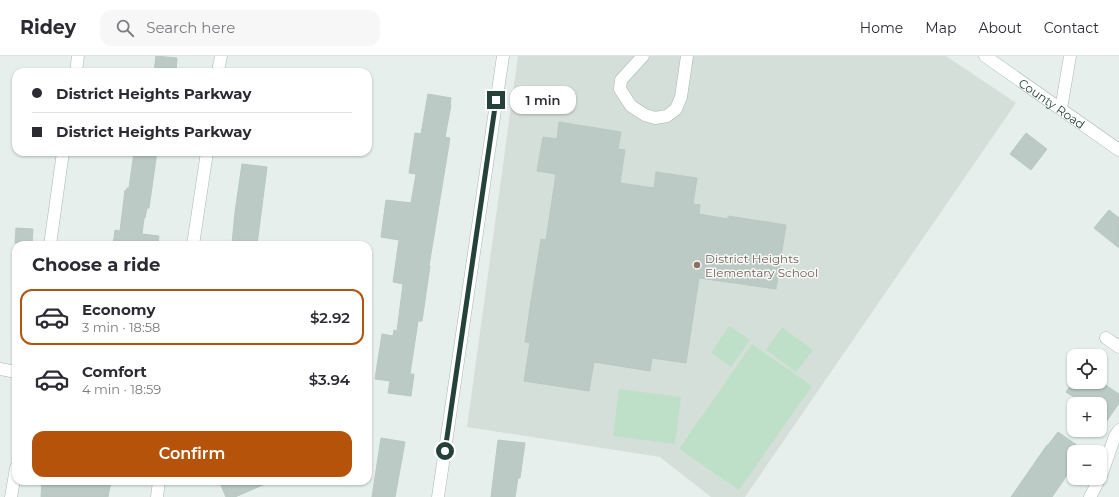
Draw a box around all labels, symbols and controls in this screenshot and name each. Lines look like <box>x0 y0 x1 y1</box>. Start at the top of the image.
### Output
search box <box>100 10 380 46</box>
text: Ridey <box>20 16 76 39</box>
icon: search <box>114 17 136 39</box>
text: Search here <box>146 18 235 37</box>
text: Home <box>860 19 903 37</box>
text: Map <box>925 19 956 37</box>
text: About <box>978 19 1022 37</box>
text: Contact <box>1044 19 1099 37</box>
street label: County Road <box>1016 75 1088 131</box>
text: District Heights Parkway <box>56 84 251 103</box>
callout: 1 min <box>510 86 576 114</box>
route end <box>487 91 505 109</box>
text: 1 min <box>526 92 560 108</box>
text: District Heights Parkway <box>56 122 251 141</box>
place label: District Heights Elementary School <box>705 251 818 280</box>
text: Choose a ride <box>32 254 160 276</box>
marker: District Heights Elementary School <box>692 260 702 270</box>
icon: car <box>34 299 70 335</box>
text: Economy <box>82 300 155 319</box>
text: $2.92 <box>310 308 350 327</box>
text: 3 min · 18:58 <box>82 319 160 335</box>
map controls <box>1067 349 1107 485</box>
button: locate <box>1067 349 1107 389</box>
icon: car <box>34 361 70 397</box>
text: Comfort <box>82 362 147 381</box>
text: $3.94 <box>309 370 350 389</box>
text: 4 min · 18:59 <box>82 381 161 397</box>
button: + <box>1067 397 1107 437</box>
button: Confirm <box>32 431 352 477</box>
route start <box>436 442 454 460</box>
button: − <box>1067 445 1107 485</box>

